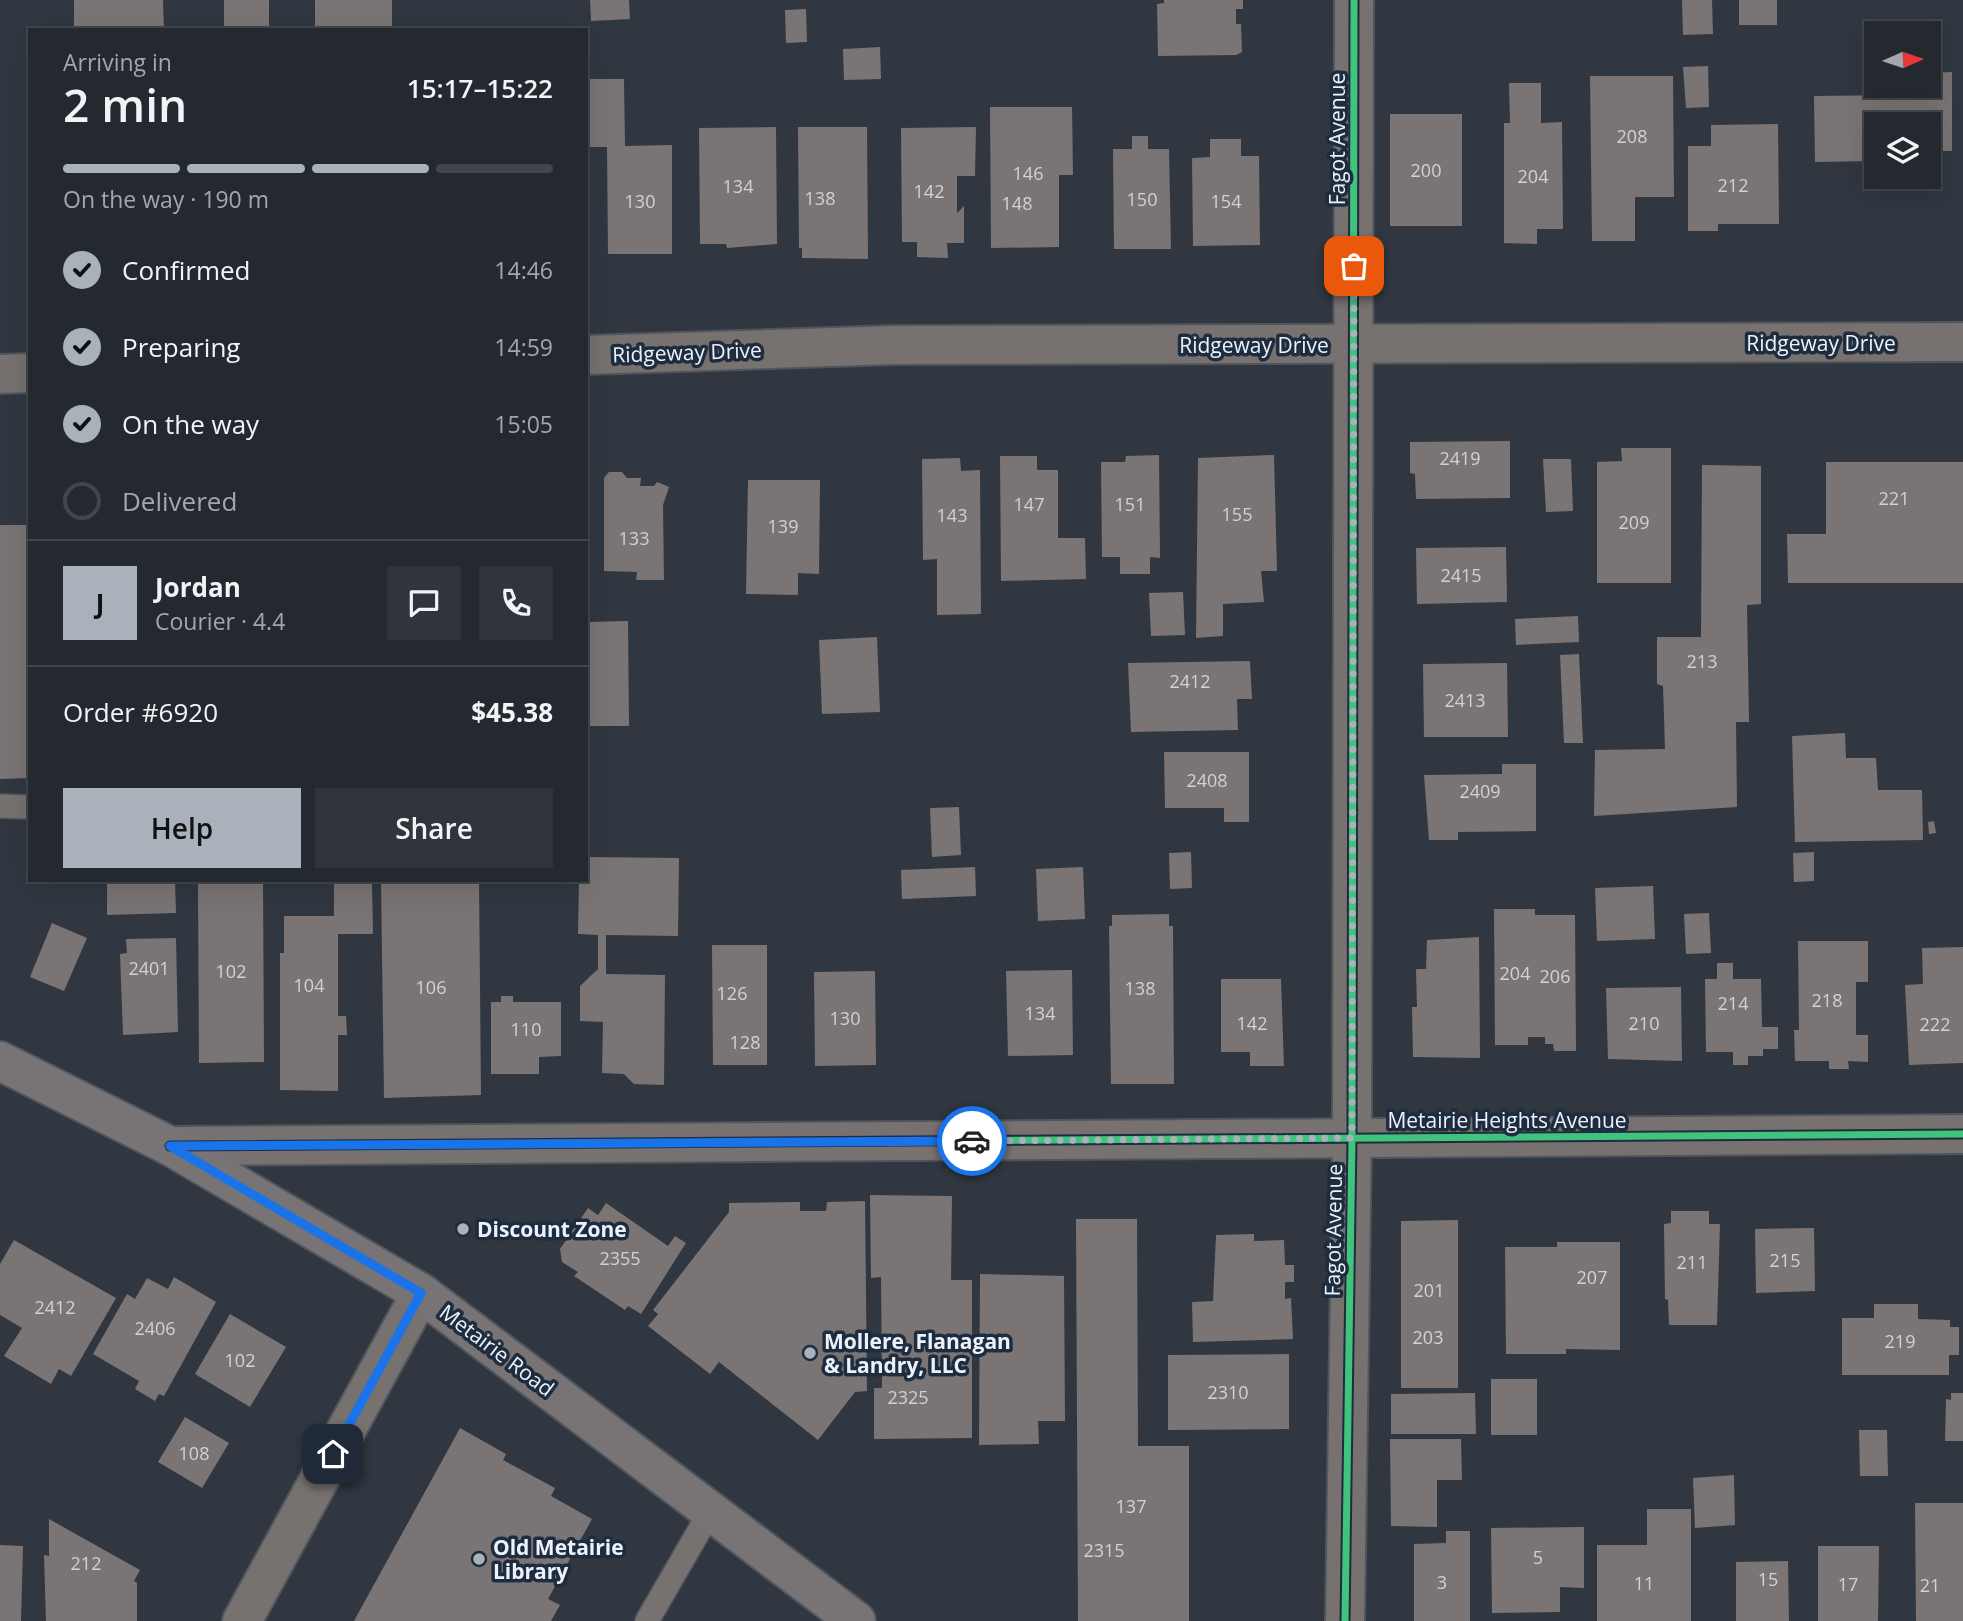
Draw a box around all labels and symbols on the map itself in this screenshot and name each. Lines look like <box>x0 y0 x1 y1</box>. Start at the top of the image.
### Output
north arrow <box>1864 21 1941 98</box>
street label: Fagot Avenue <box>1323 73 1351 205</box>
house number: 208 <box>1617 124 1647 148</box>
house number: 200 <box>1411 158 1441 182</box>
house number: 146 <box>1013 161 1043 185</box>
house number: 204 <box>1518 164 1548 188</box>
house number: 212 <box>1718 173 1748 197</box>
house number: 134 <box>723 174 753 198</box>
house number: 142 <box>914 179 944 203</box>
house number: 138 <box>805 186 835 210</box>
house number: 150 <box>1127 187 1157 211</box>
house number: 130 <box>625 189 655 213</box>
house number: 154 <box>1211 189 1241 213</box>
house number: 148 <box>1002 191 1032 215</box>
pin <box>1324 236 1384 296</box>
street label: Ridgeway Drive <box>1746 329 1896 357</box>
street label: Ridgeway Drive <box>1179 331 1329 359</box>
street label: Ridgeway Drive <box>612 335 762 369</box>
house number: 2419 <box>1439 446 1481 470</box>
house number: 221 <box>1879 486 1909 510</box>
house number: 147 <box>1014 492 1044 516</box>
house number: 151 <box>1115 492 1145 516</box>
house number: 155 <box>1222 502 1252 526</box>
house number: 143 <box>937 503 967 527</box>
house number: 209 <box>1619 510 1649 534</box>
house number: 139 <box>768 514 798 538</box>
house number: 133 <box>619 526 649 550</box>
house number: 2415 <box>1440 563 1482 587</box>
house number: 213 <box>1687 649 1717 673</box>
house number: 2412 <box>1169 669 1211 693</box>
house number: 2413 <box>1444 688 1486 712</box>
house number: 2408 <box>1186 768 1228 792</box>
house number: 2409 <box>1459 779 1501 803</box>
house number: 2401 <box>128 956 170 980</box>
house number: 102 <box>216 959 246 983</box>
house number: 204 <box>1500 961 1530 985</box>
house number: 206 <box>1540 964 1570 988</box>
house number: 104 <box>294 973 324 997</box>
house number: 106 <box>416 975 446 999</box>
house number: 138 <box>1125 976 1155 1000</box>
house number: 126 <box>717 981 747 1005</box>
house number: 218 <box>1812 988 1842 1012</box>
house number: 214 <box>1718 991 1748 1015</box>
house number: 134 <box>1025 1001 1055 1025</box>
house number: 130 <box>830 1006 860 1030</box>
house number: 142 <box>1237 1011 1267 1035</box>
house number: 210 <box>1629 1011 1659 1035</box>
house number: 222 <box>1920 1012 1950 1036</box>
house number: 110 <box>511 1017 541 1041</box>
house number: 128 <box>730 1030 760 1054</box>
courier <box>937 1106 1007 1176</box>
street label: Metairie Heights Avenue <box>1387 1106 1627 1134</box>
street label: Fagot Avenue <box>1318 1163 1348 1297</box>
place label: Discount Zone <box>477 1215 627 1243</box>
marker: Discount Zone <box>455 1221 471 1237</box>
house number: 2355 <box>599 1246 641 1270</box>
house number: 215 <box>1770 1248 1800 1272</box>
house number: 211 <box>1677 1250 1707 1274</box>
house number: 207 <box>1577 1265 1607 1289</box>
house number: 201 <box>1414 1278 1444 1302</box>
house number: 2412 <box>34 1295 76 1319</box>
street label: Metairie Road <box>434 1298 560 1402</box>
house number: 2406 <box>134 1316 176 1340</box>
house number: 203 <box>1413 1325 1443 1349</box>
place label: Mollere, Flanagan & Landry, LLC <box>824 1327 1011 1379</box>
house number: 219 <box>1885 1329 1915 1353</box>
marker: Mollere, Flanagan & Landry, LLC <box>802 1345 818 1361</box>
house number: 102 <box>225 1348 255 1372</box>
house number: 2310 <box>1207 1380 1249 1404</box>
house number: 2325 <box>887 1385 929 1409</box>
pin <box>303 1424 363 1484</box>
house number: 108 <box>179 1441 209 1465</box>
house number: 137 <box>1116 1494 1146 1518</box>
place label: Old Metairie Library <box>493 1533 624 1585</box>
house number: 2315 <box>1083 1538 1125 1562</box>
house number: 5 <box>1533 1545 1543 1569</box>
house number: 212 <box>71 1551 101 1575</box>
marker: Old Metairie Library <box>471 1551 487 1567</box>
house number: 15 <box>1758 1567 1778 1591</box>
house number: 3 <box>1437 1570 1447 1594</box>
house number: 11 <box>1634 1571 1654 1595</box>
house number: 17 <box>1838 1572 1858 1596</box>
house number: 21 <box>1920 1573 1940 1597</box>

